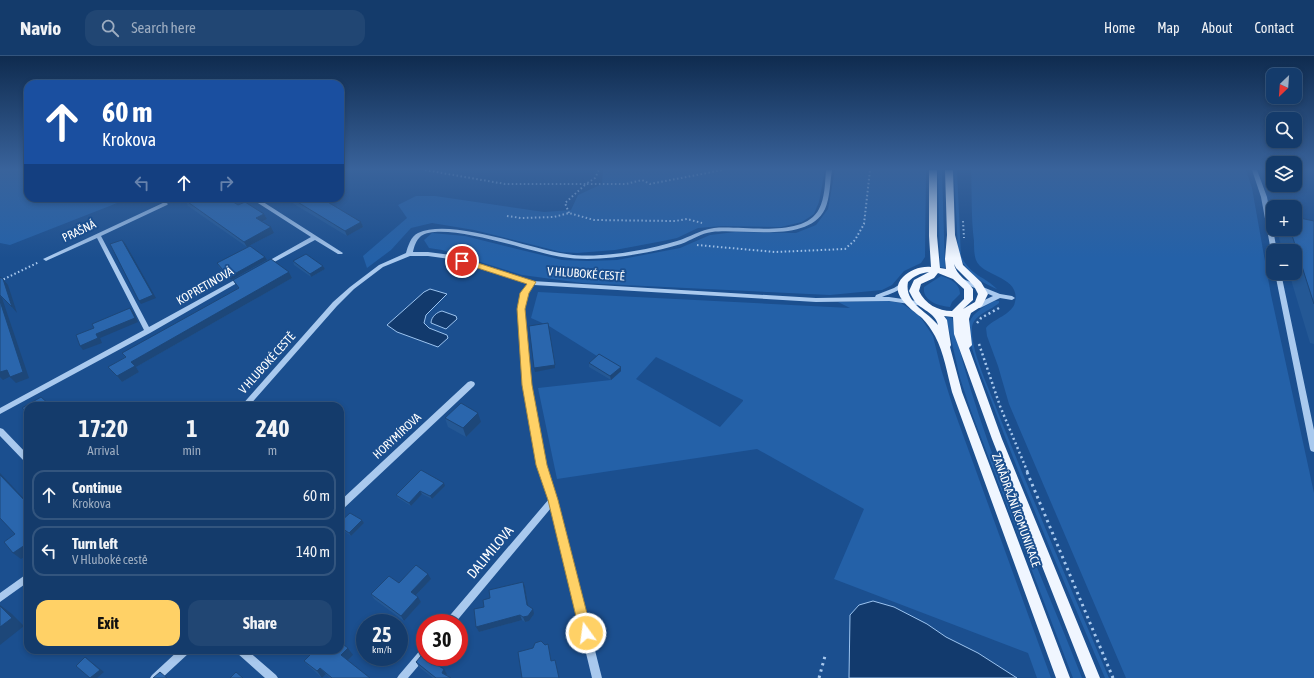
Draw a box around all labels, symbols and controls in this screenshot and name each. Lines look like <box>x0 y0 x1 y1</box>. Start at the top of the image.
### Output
search box <box>85 10 365 46</box>
text: Navio <box>20 17 61 39</box>
icon: search <box>99 17 121 39</box>
text: Search here <box>131 19 196 36</box>
text: Home <box>1104 20 1135 36</box>
text: Map <box>1157 20 1180 36</box>
text: About <box>1202 20 1233 36</box>
text: Contact <box>1255 20 1294 36</box>
north arrow <box>1266 68 1302 104</box>
map controls <box>1266 68 1302 280</box>
icon: ahead <box>36 96 88 148</box>
text: 60 m <box>102 96 152 128</box>
button: search <box>1266 112 1302 148</box>
text: Krokova <box>102 129 156 150</box>
button: layers <box>1266 156 1302 192</box>
icon: left <box>131 172 153 194</box>
icon: ahead <box>173 172 195 194</box>
icon: right <box>215 172 237 194</box>
button: + <box>1266 200 1302 236</box>
street label: PRAŠNÁ <box>60 217 98 245</box>
pin <box>445 244 479 278</box>
button: − <box>1266 244 1302 280</box>
icon: arrive <box>451 250 473 272</box>
street label: KOPRETINOVÁ <box>174 264 236 308</box>
street label: V HLUBOKÉ CESTĚ <box>547 264 625 284</box>
street label: V HLUBOKÉ CESTĚ <box>236 330 298 396</box>
street label: HORYMÍROVA <box>370 410 424 462</box>
text: 17:20 <box>79 415 128 442</box>
text: 1 <box>186 415 197 442</box>
text: 240 <box>256 415 289 442</box>
text: Arrival <box>87 443 119 458</box>
text: min <box>182 443 201 458</box>
text: m <box>268 443 277 458</box>
street label: ZANÁDRAŽNÍ KOMUNIKACE <box>989 451 1043 569</box>
text: Continue <box>72 479 122 496</box>
icon: ahead <box>38 484 60 506</box>
text: 60 m <box>303 487 330 504</box>
text: Krokova <box>72 496 111 511</box>
street label: DALIMILOVA <box>464 523 517 581</box>
text: Turn left <box>72 535 118 552</box>
icon: left <box>38 540 60 562</box>
text: 140 m <box>296 543 330 560</box>
text: V Hluboké cestě <box>72 552 148 567</box>
button: Exit <box>36 600 180 646</box>
button: Share <box>188 600 332 646</box>
position arrow <box>565 612 607 654</box>
speed limit sign: 30 <box>416 614 468 666</box>
text: 25 <box>373 623 391 646</box>
text: km/h <box>372 644 392 655</box>

